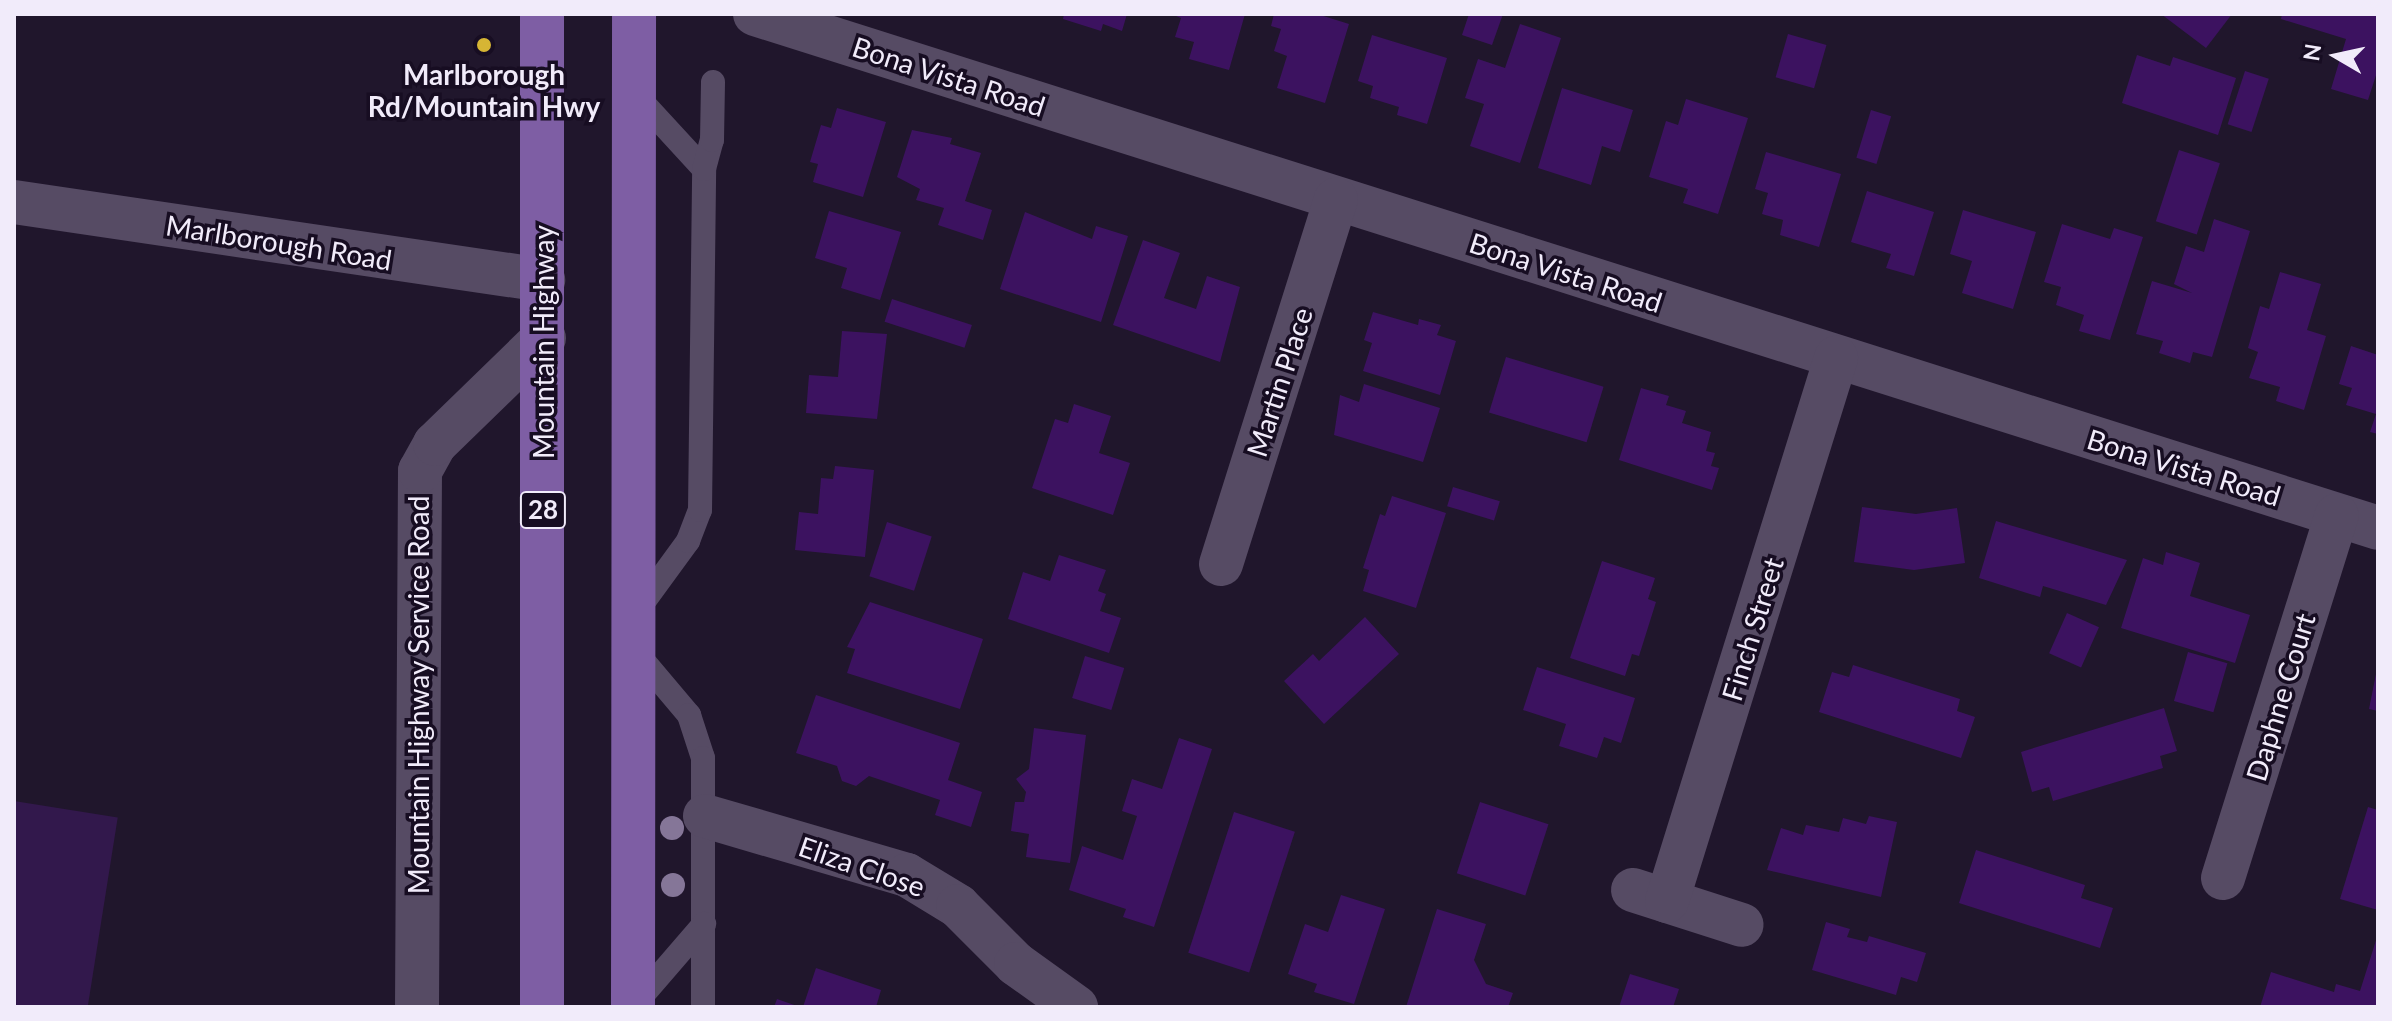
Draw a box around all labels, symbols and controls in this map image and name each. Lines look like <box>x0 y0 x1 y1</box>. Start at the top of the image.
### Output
north arrow <box>2296 16 2376 96</box>
street label: Bona Vista Road <box>848 29 1050 123</box>
marker: Marlborough Rd/Mountain Hwy <box>475 36 493 54</box>
text: N <box>2297 42 2326 63</box>
place label: Marlborough Rd/Mountain Hwy <box>368 57 600 123</box>
street label: Marlborough Road <box>164 208 394 276</box>
street label: Mountain Highway <box>526 225 560 459</box>
street label: Bona Vista Road <box>1465 225 1667 319</box>
street label: Martin Place <box>1239 303 1319 461</box>
street label: Bona Vista Road <box>2083 421 2285 513</box>
road number: 28 <box>519 488 567 532</box>
street label: Mountain Highway Service Road <box>401 495 435 895</box>
street label: Finch Street <box>1714 553 1790 705</box>
street label: Daphne Court <box>2239 609 2321 785</box>
street label: Eliza Close <box>795 829 929 903</box>

